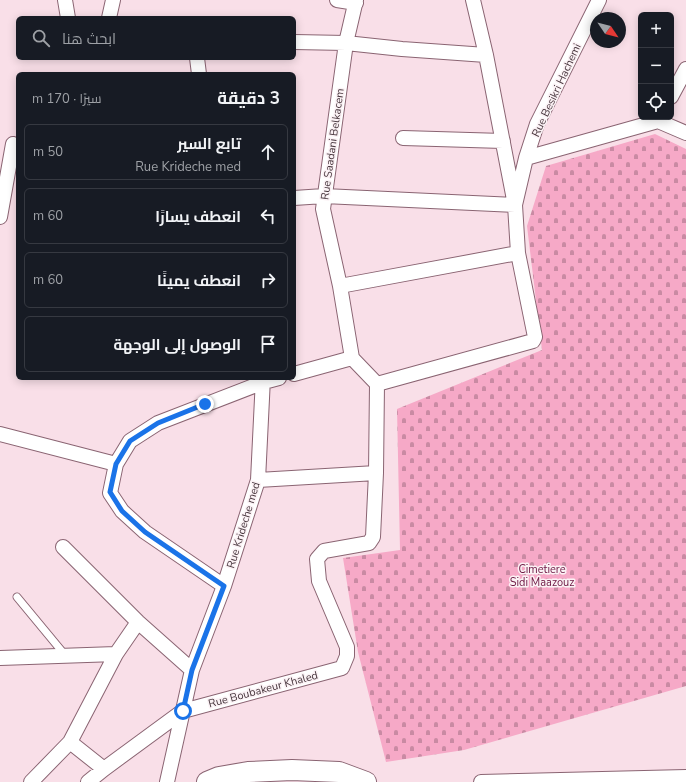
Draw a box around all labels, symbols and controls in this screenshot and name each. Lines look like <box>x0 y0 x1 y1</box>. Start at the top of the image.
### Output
north arrow <box>590 12 626 48</box>
map controls <box>638 12 674 120</box>
button: + <box>638 12 674 48</box>
search box <box>16 16 296 60</box>
icon: search <box>30 27 52 49</box>
text: ابحث هنا <box>62 29 116 49</box>
street label: Rue Besikri Hachemi <box>528 41 585 139</box>
button: − <box>638 48 674 84</box>
button: locate <box>638 84 674 120</box>
text: 3 دقيقة <box>217 87 280 110</box>
street label: Rue Saadani Belkacem <box>317 87 348 201</box>
text: سيرًا · 170 m <box>32 90 102 108</box>
text: تابع السير <box>177 134 241 154</box>
icon: ahead <box>257 141 279 163</box>
text: 50 m <box>33 143 63 161</box>
text: Rue Krideche med <box>135 158 241 176</box>
icon: left <box>257 205 279 227</box>
text: 60 m <box>33 207 63 225</box>
text: انعطف يسارًا <box>155 207 241 227</box>
icon: right <box>257 269 279 291</box>
text: 60 m <box>33 271 63 289</box>
text: انعطف يمينًا <box>157 271 241 291</box>
icon: arrive <box>257 333 279 355</box>
text: الوصول إلى الوجهة <box>113 335 241 355</box>
route end <box>196 395 214 413</box>
street label: Rue Krideche med <box>223 480 264 570</box>
park label: Cimetiere Sidi Maazouz <box>510 562 574 590</box>
street label: Rue Boubakeur Khaled <box>207 668 320 711</box>
route start <box>174 702 192 720</box>

